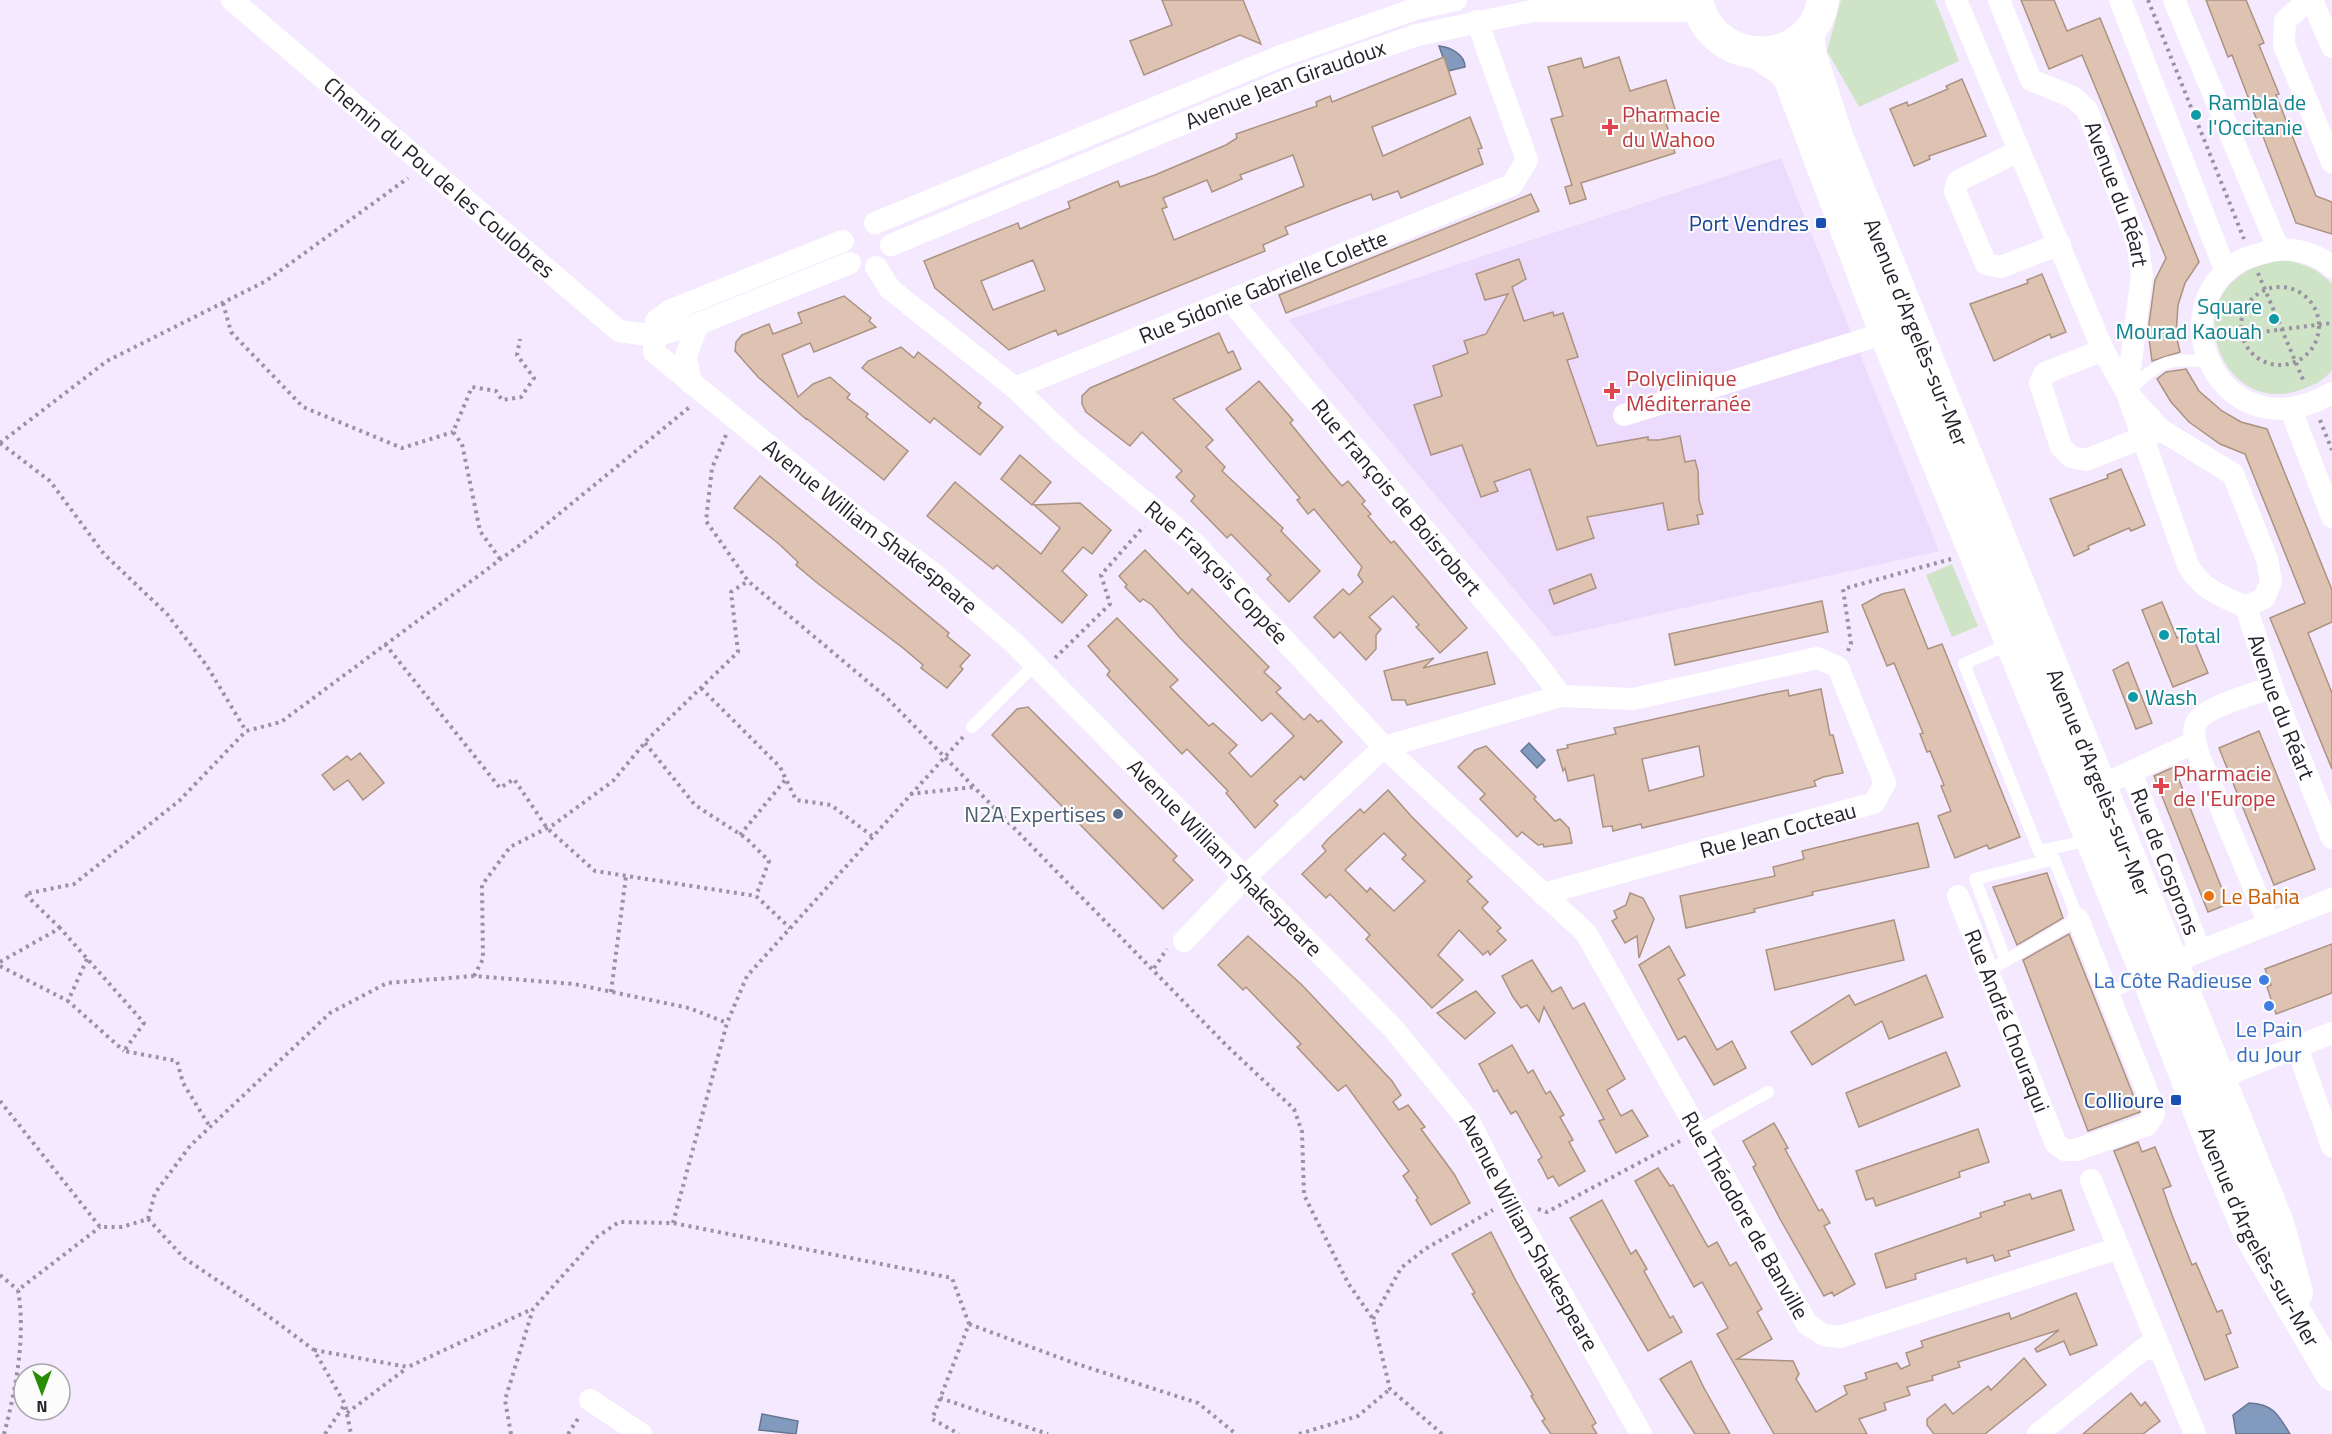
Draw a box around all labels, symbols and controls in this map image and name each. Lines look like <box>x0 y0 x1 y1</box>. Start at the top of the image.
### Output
street label: Avenue Jean Giraudoux <box>1180 30 1390 138</box>
street label: Chemin du Pou de les Coulobres <box>316 69 563 286</box>
place label: Rambla de l'Occitanie <box>2208 85 2306 144</box>
place label: Pharmacie du Wahoo <box>1622 97 1720 156</box>
marker: Rambla de l'Occitanie <box>2189 108 2203 122</box>
street label: Avenue du Réart <box>2076 116 2158 269</box>
marker: Pharmacie du Wahoo <box>1603 120 1617 134</box>
place label: Port Vendres <box>1689 206 1809 240</box>
street label: Avenue d'Argelès-sur-Mer <box>1855 213 1978 452</box>
marker: Port Vendres <box>1814 216 1828 230</box>
street label: Rue Sidonie Gabrielle Colette <box>1134 221 1393 353</box>
place label: Square Mourad Kaouah <box>2116 289 2262 348</box>
marker: Square Mourad Kaouah <box>2267 312 2281 326</box>
place label: Polyclinique Méditerranée <box>1626 361 1751 420</box>
marker: Polyclinique Méditerranée <box>1603 382 1621 400</box>
street label: Rue François de Boisrobert <box>1303 391 1490 603</box>
street label: Avenue William Shakespeare <box>756 430 986 622</box>
street label: Rue François Coppée <box>1137 492 1297 652</box>
place label: Total <box>2176 618 2221 652</box>
marker: Total <box>2157 628 2171 642</box>
street label: Avenue du Réart <box>2239 630 2324 785</box>
street label: Avenue d'Argelès-sur-Mer <box>2038 663 2161 902</box>
place label: Wash <box>2145 680 2197 714</box>
marker: Wash <box>2126 690 2140 704</box>
street label: Avenue William Shakespeare <box>1120 751 1331 964</box>
place label: Pharmacie de l'Europe <box>2173 756 2276 815</box>
marker: Pharmacie de l'Europe <box>2154 779 2168 793</box>
street label: Rue de Cosprons <box>2122 783 2209 940</box>
street label: Rue Jean Cocteau <box>1696 793 1860 867</box>
place label: N2A Expertises <box>964 797 1106 831</box>
marker: N2A Expertises <box>1111 807 1125 821</box>
place label: Le Bahia <box>2221 879 2300 913</box>
marker: Le Bahia <box>2202 889 2216 903</box>
street label: Rue André Chouraqui <box>1956 924 2059 1118</box>
place label: La Côte Radieuse <box>2093 963 2252 997</box>
marker: La Côte Radieuse <box>2257 973 2271 987</box>
marker: Le Pain du Jour <box>2262 999 2276 1013</box>
place label: Le Pain du Jour <box>2236 1012 2302 1071</box>
place label: Collioure <box>2084 1083 2164 1117</box>
marker: Collioure <box>2169 1093 2183 1107</box>
street label: Avenue William Shakespeare <box>1452 1105 1608 1357</box>
street label: Rue Théodore de Banville <box>1673 1105 1818 1326</box>
street label: Avenue d'Argelès-sur-Mer <box>2190 1122 2329 1353</box>
north arrow <box>12 1362 72 1422</box>
text: N <box>36 1395 48 1419</box>

